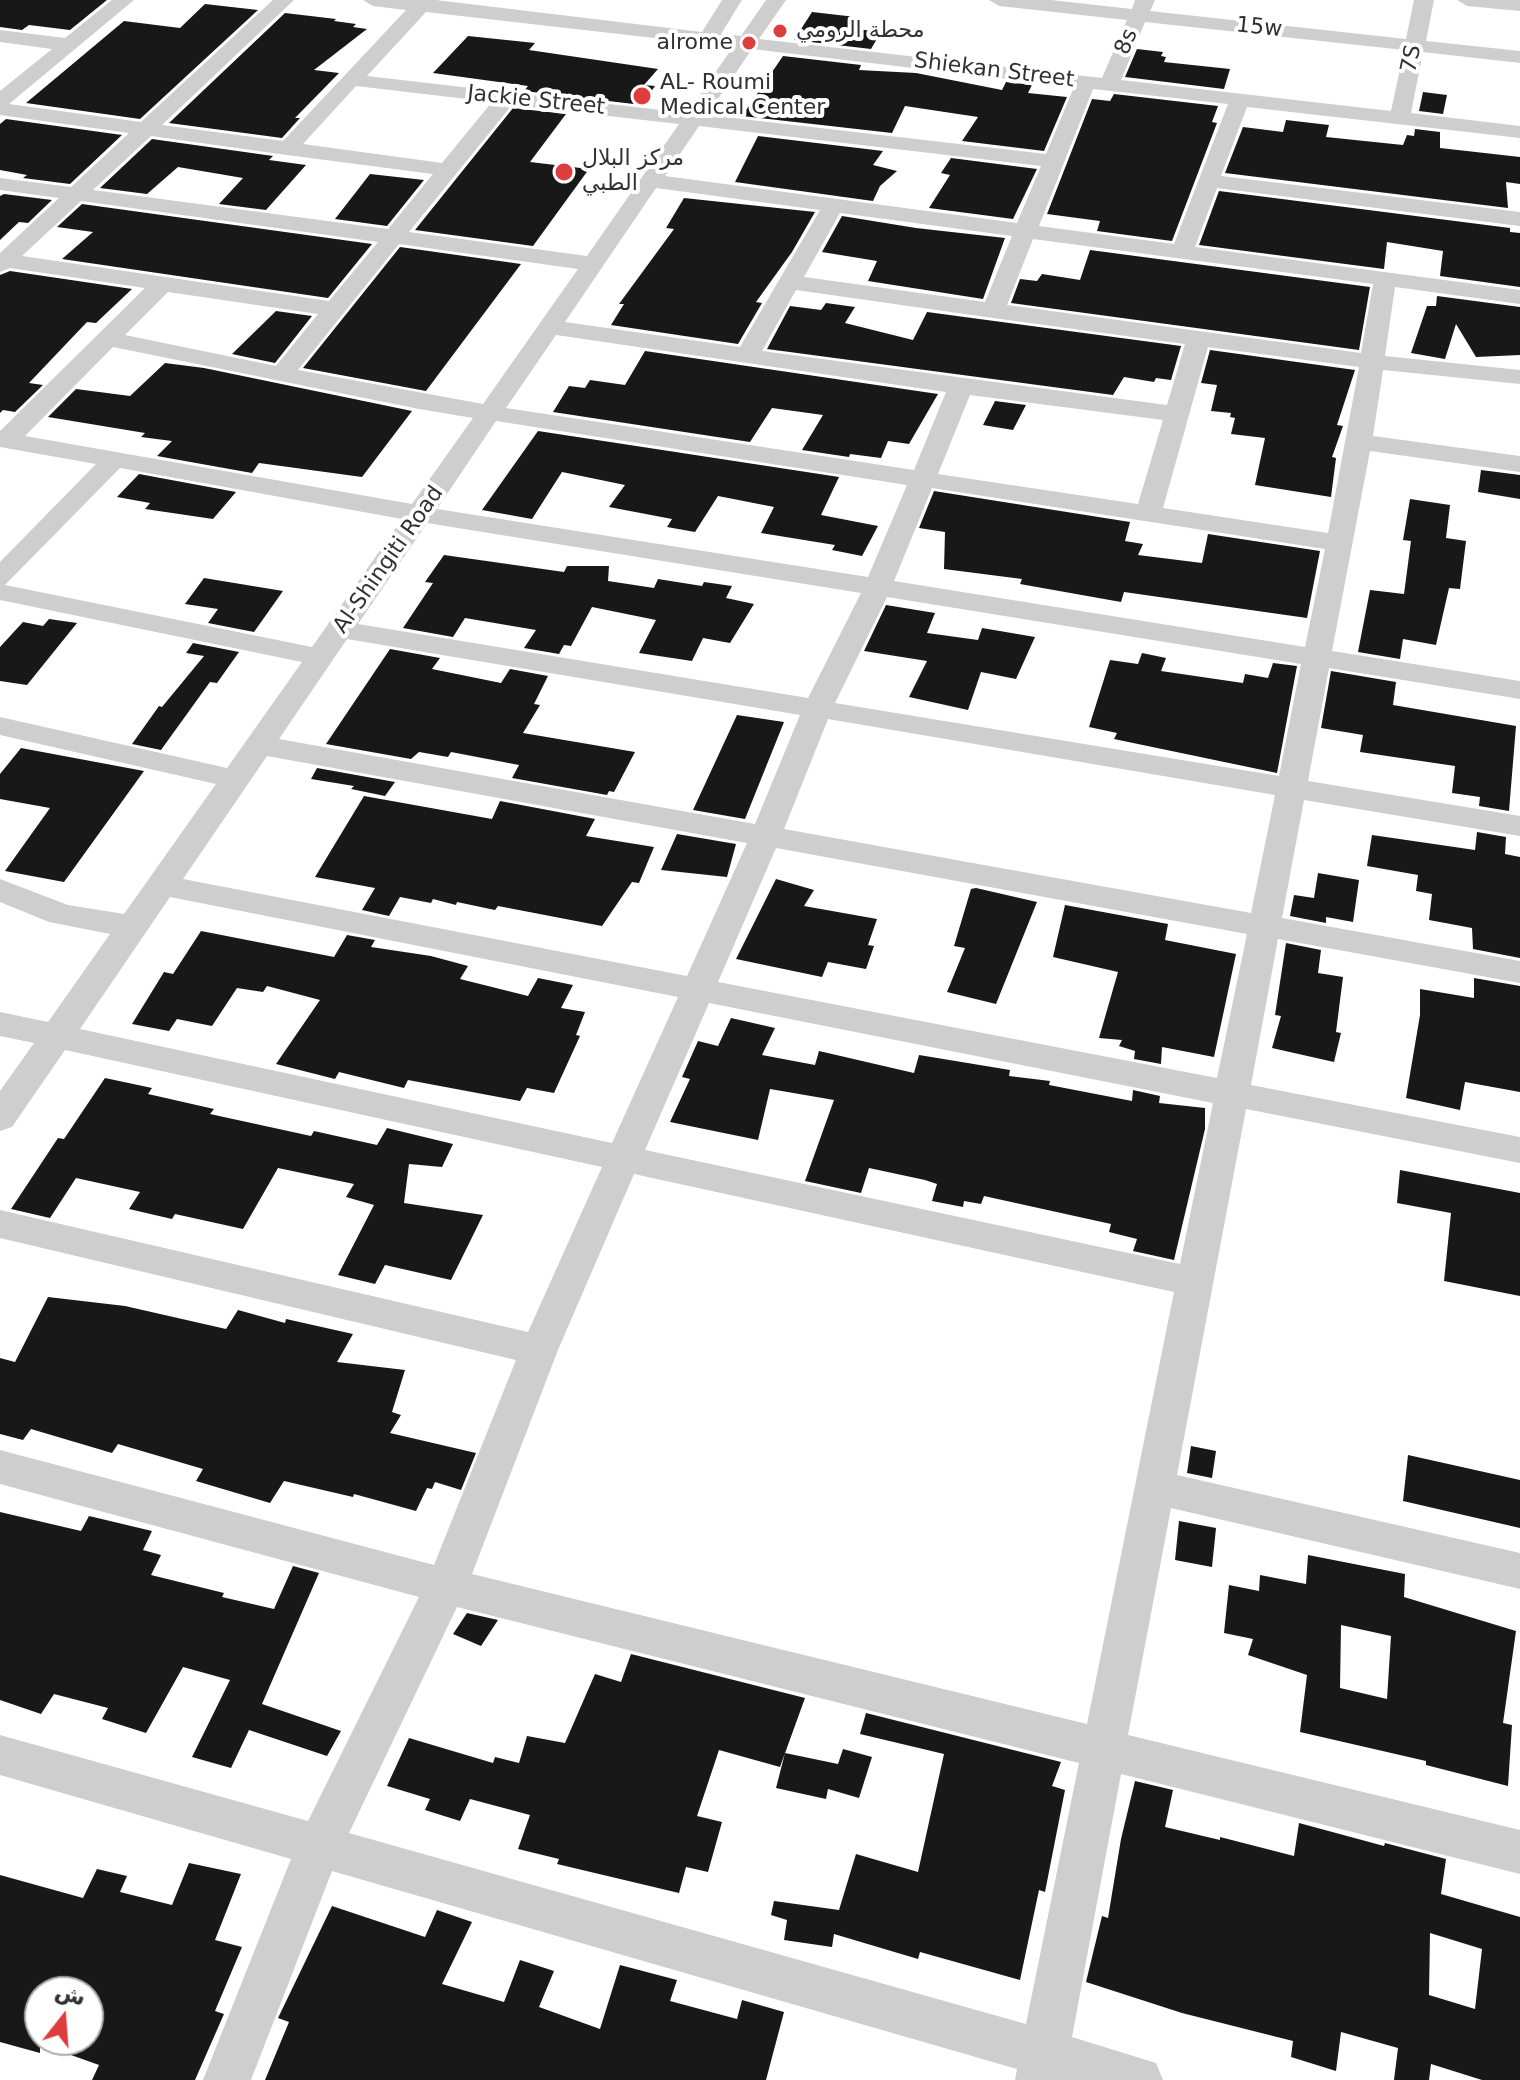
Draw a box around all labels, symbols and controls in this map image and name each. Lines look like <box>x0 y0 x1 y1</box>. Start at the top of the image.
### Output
street label: 15w <box>1235 12 1283 44</box>
place label: محطة الرومي <box>796 18 925 44</box>
marker: محطة الرومي <box>771 22 789 40</box>
street label: 8s <box>1110 25 1144 59</box>
place label: alrome <box>656 30 733 56</box>
marker: alrome <box>740 34 758 52</box>
street label: 7S <box>1396 43 1428 75</box>
street label: Shiekan Street <box>912 48 1076 94</box>
place label: AL- Roumi Medical Center <box>660 70 825 122</box>
street label: Jackie Street <box>466 81 606 121</box>
marker: AL- Roumi Medical Center <box>631 85 653 107</box>
place label: مركز البلال الطبي <box>582 146 684 198</box>
marker: مركز البلال الطبي <box>553 161 575 183</box>
street label: Al-Shingiti Road <box>328 481 450 639</box>
north arrow <box>24 1976 104 2056</box>
text: ش <box>52 1978 89 2011</box>

